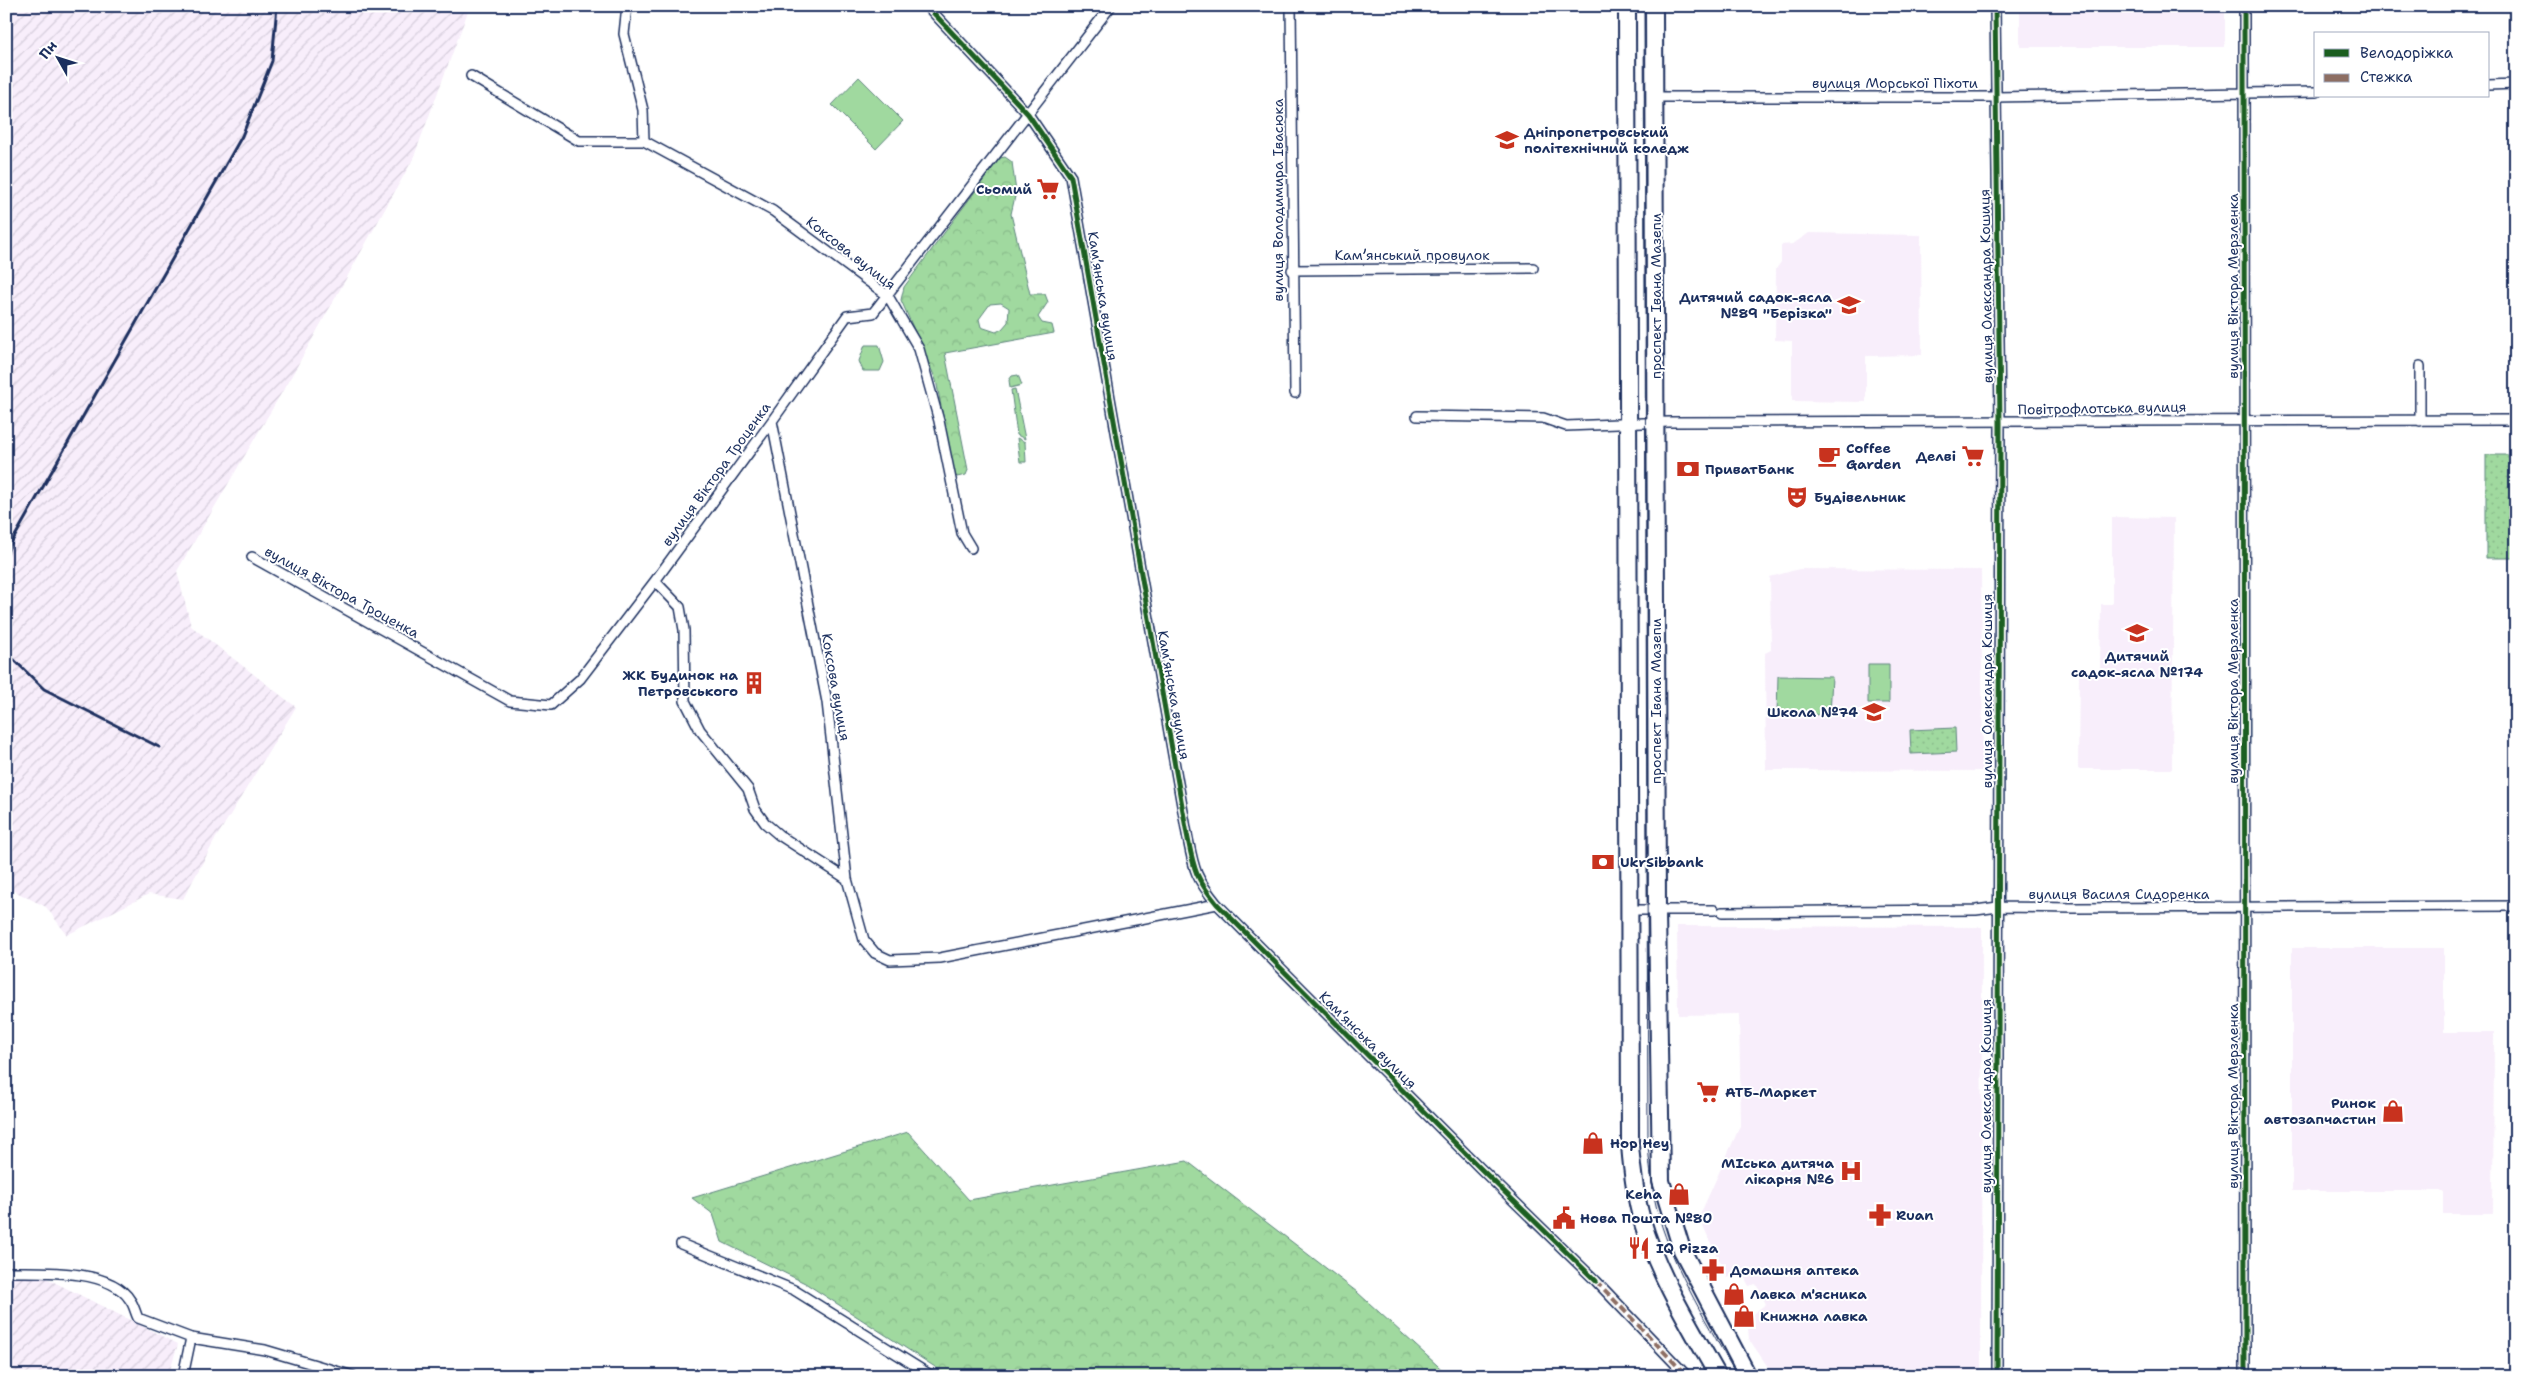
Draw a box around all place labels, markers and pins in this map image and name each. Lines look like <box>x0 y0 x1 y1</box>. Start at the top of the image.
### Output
place label: Дніпропетровський політехнічний коледж <box>1524 123 1689 157</box>
school or university icon: Дніпропетровський політехнічний коледж <box>1494 127 1520 153</box>
supermarket icon: Сьомий <box>1035 176 1061 202</box>
place label: Сьомий <box>976 180 1032 198</box>
place label: Дитячий садок-ясла №89 "Берізка" <box>1679 288 1832 322</box>
school or university icon: Дитячий садок-ясла №89 "Берізка" <box>1836 292 1862 318</box>
place label: Coffee Garden <box>1846 439 1901 473</box>
cafe icon: Coffee Garden <box>1816 443 1842 469</box>
supermarket icon: Делві <box>1960 443 1986 469</box>
place label: Делві <box>1916 447 1956 465</box>
bank icon: ПриватБанк <box>1675 456 1701 482</box>
place label: ПриватБанк <box>1705 460 1794 478</box>
theatre icon: Будівельник <box>1784 484 1810 510</box>
place label: Будівельник <box>1814 488 1906 506</box>
school or university icon: Дитячий садок-ясла №174 <box>2124 620 2150 646</box>
place label: Дитячий садок-ясла №174 <box>2071 647 2203 681</box>
place label: ЖК Будинок на Петровського <box>623 666 738 700</box>
building icon: ЖК Будинок на Петровського <box>741 670 767 696</box>
school or university icon: Школа №74 <box>1861 699 1887 725</box>
place label: Школа №74 <box>1767 703 1858 721</box>
bank icon: UkrSibbank <box>1590 849 1616 875</box>
place label: UkrSibbank <box>1620 853 1704 871</box>
supermarket icon: АТБ-Маркет <box>1695 1079 1721 1105</box>
place label: АТБ-Маркет <box>1725 1083 1817 1101</box>
place label: Ринок автозапчастин <box>2264 1094 2376 1128</box>
shop icon: Ринок автозапчастин <box>2380 1098 2406 1124</box>
shop icon: Hop Hey <box>1580 1130 1606 1156</box>
place label: Hop Hey <box>1610 1134 1669 1152</box>
place label: МІська дитяча лікарня №6 <box>1721 1154 1834 1188</box>
hospital icon: МІська дитяча лікарня №6 <box>1838 1158 1864 1184</box>
shop icon: Keha <box>1666 1181 1692 1207</box>
place label: Keha <box>1625 1185 1662 1203</box>
pharmacy icon: Ruan <box>1867 1202 1893 1228</box>
public building icon: Нова Пошта №80 <box>1551 1205 1577 1231</box>
place label: Ruan <box>1896 1206 1934 1224</box>
place label: Нова Пошта №80 <box>1580 1209 1712 1227</box>
restaurant icon: IQ Pizza <box>1626 1235 1652 1261</box>
place label: IQ Pizza <box>1656 1239 1719 1257</box>
pharmacy icon: Домашня аптека <box>1700 1257 1726 1283</box>
place label: Домашня аптека <box>1730 1261 1859 1279</box>
shop icon: Лавка м'ясника <box>1721 1281 1747 1307</box>
place label: Лавка м'ясника <box>1750 1285 1867 1303</box>
shop icon: Книжна лавка <box>1731 1303 1757 1329</box>
place label: Книжна лавка <box>1760 1307 1868 1325</box>

